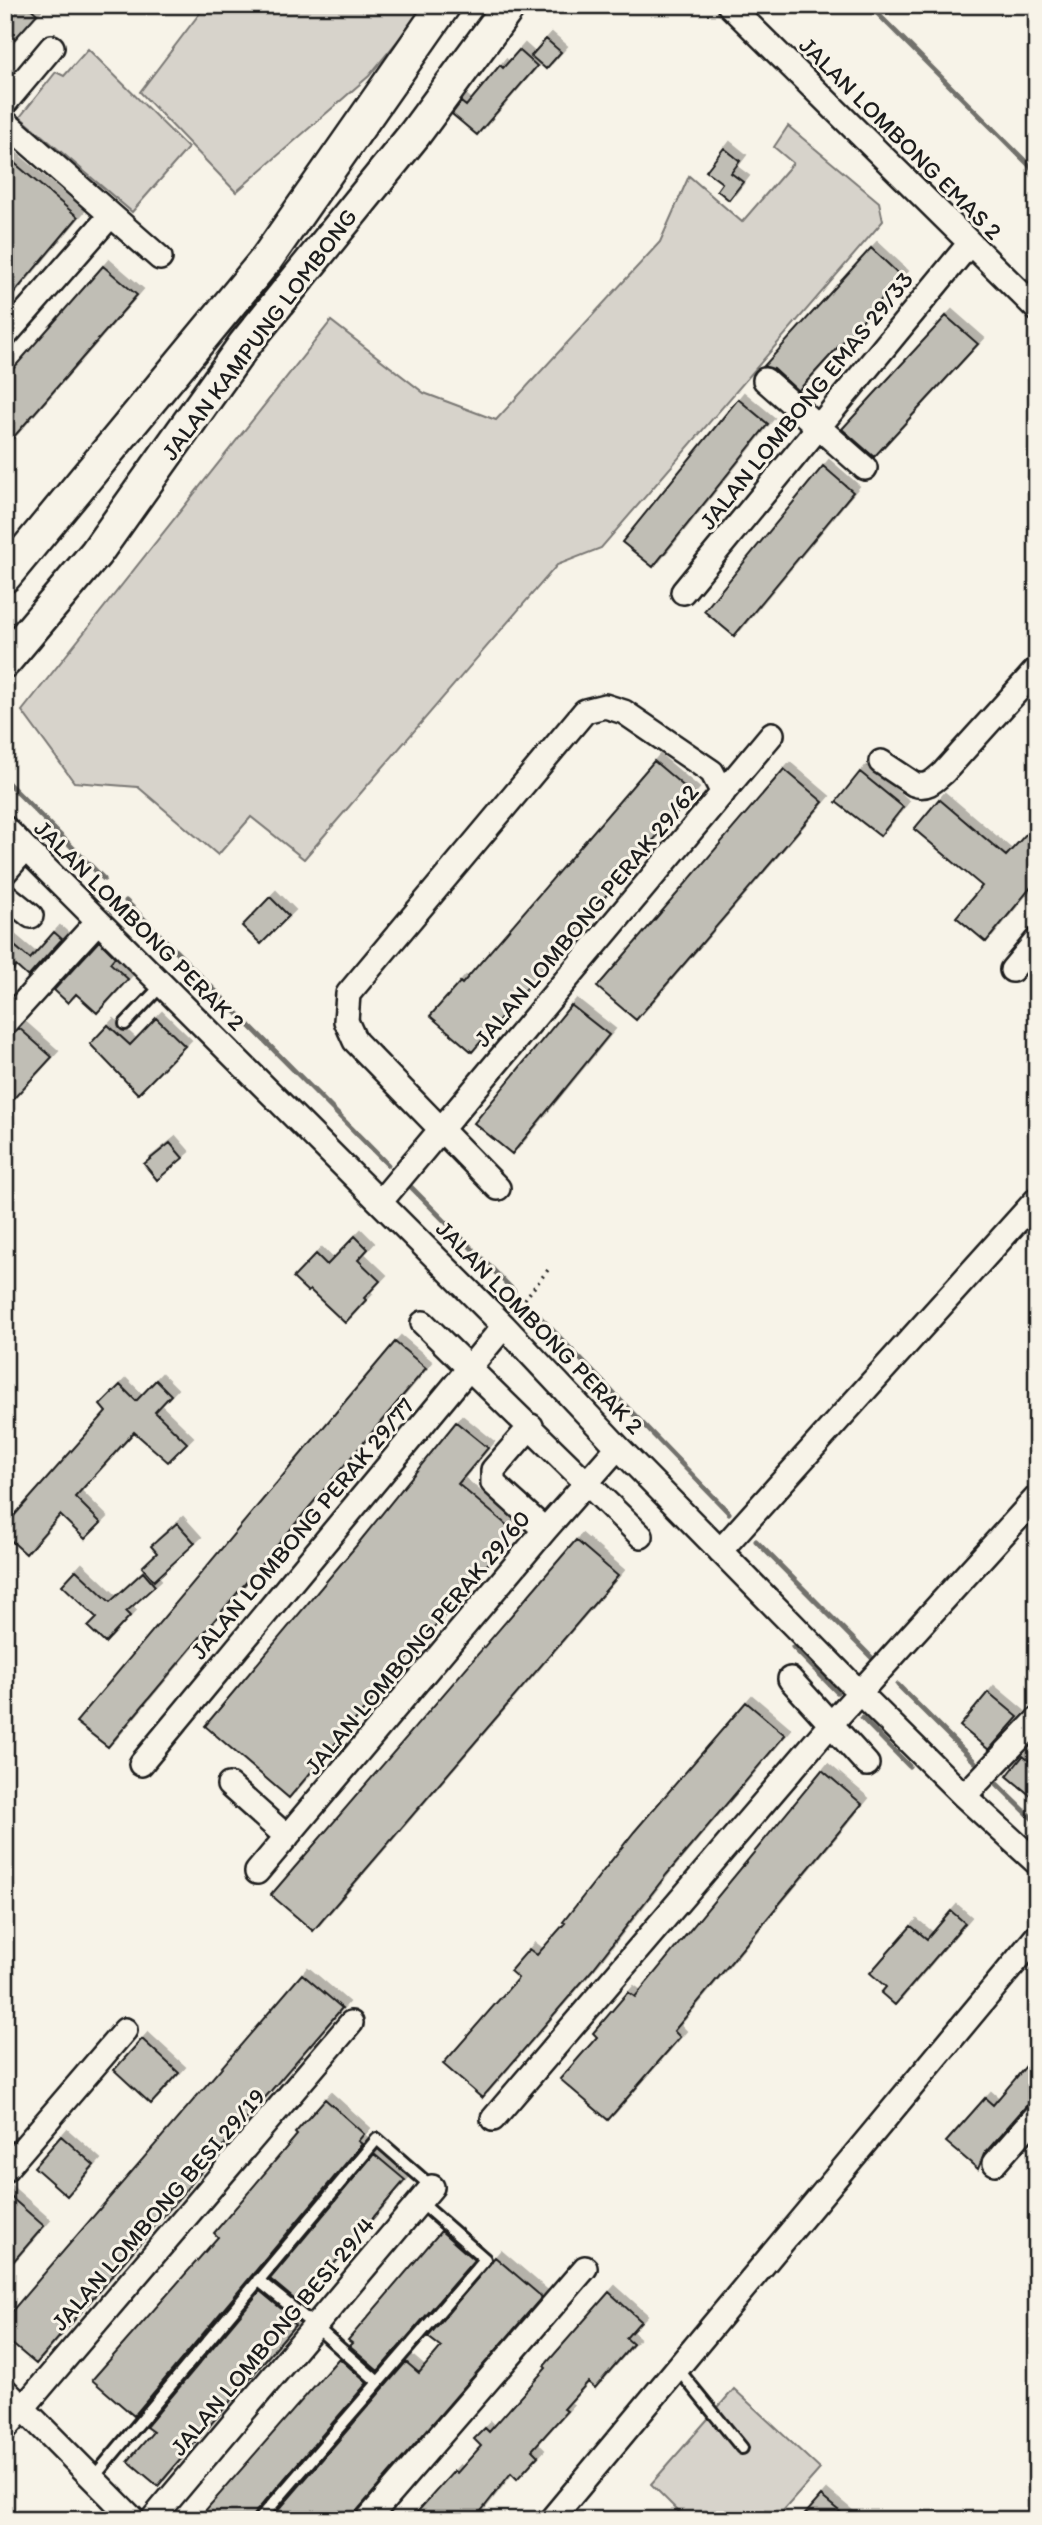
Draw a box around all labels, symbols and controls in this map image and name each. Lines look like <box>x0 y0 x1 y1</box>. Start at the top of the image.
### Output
street label: JALAN LOMBONG EMAS 2 <box>794 31 1009 246</box>
street label: JALAN KAMPUNG LOMBONG <box>155 202 363 466</box>
street label: JALAN LOMBONG EMAS 29/33 <box>693 265 919 535</box>
street label: JALAN LOMBONG PERAK 29/62 <box>467 777 705 1052</box>
street label: JALAN LOMBONG PERAK 2 <box>29 814 252 1037</box>
street label: JALAN LOMBONG PERAK 2 <box>430 1214 650 1440</box>
street label: JALAN LOMBONG PERAK 29/77 <box>184 1391 420 1665</box>
street label: JALAN LOMBONG PERAK 29/60 <box>298 1504 536 1780</box>
street label: JALAN LOMBONG BESI 29/19 <box>45 2082 271 2336</box>
street label: JALAN LOMBONG BESI 29/4 <box>164 2211 380 2461</box>

